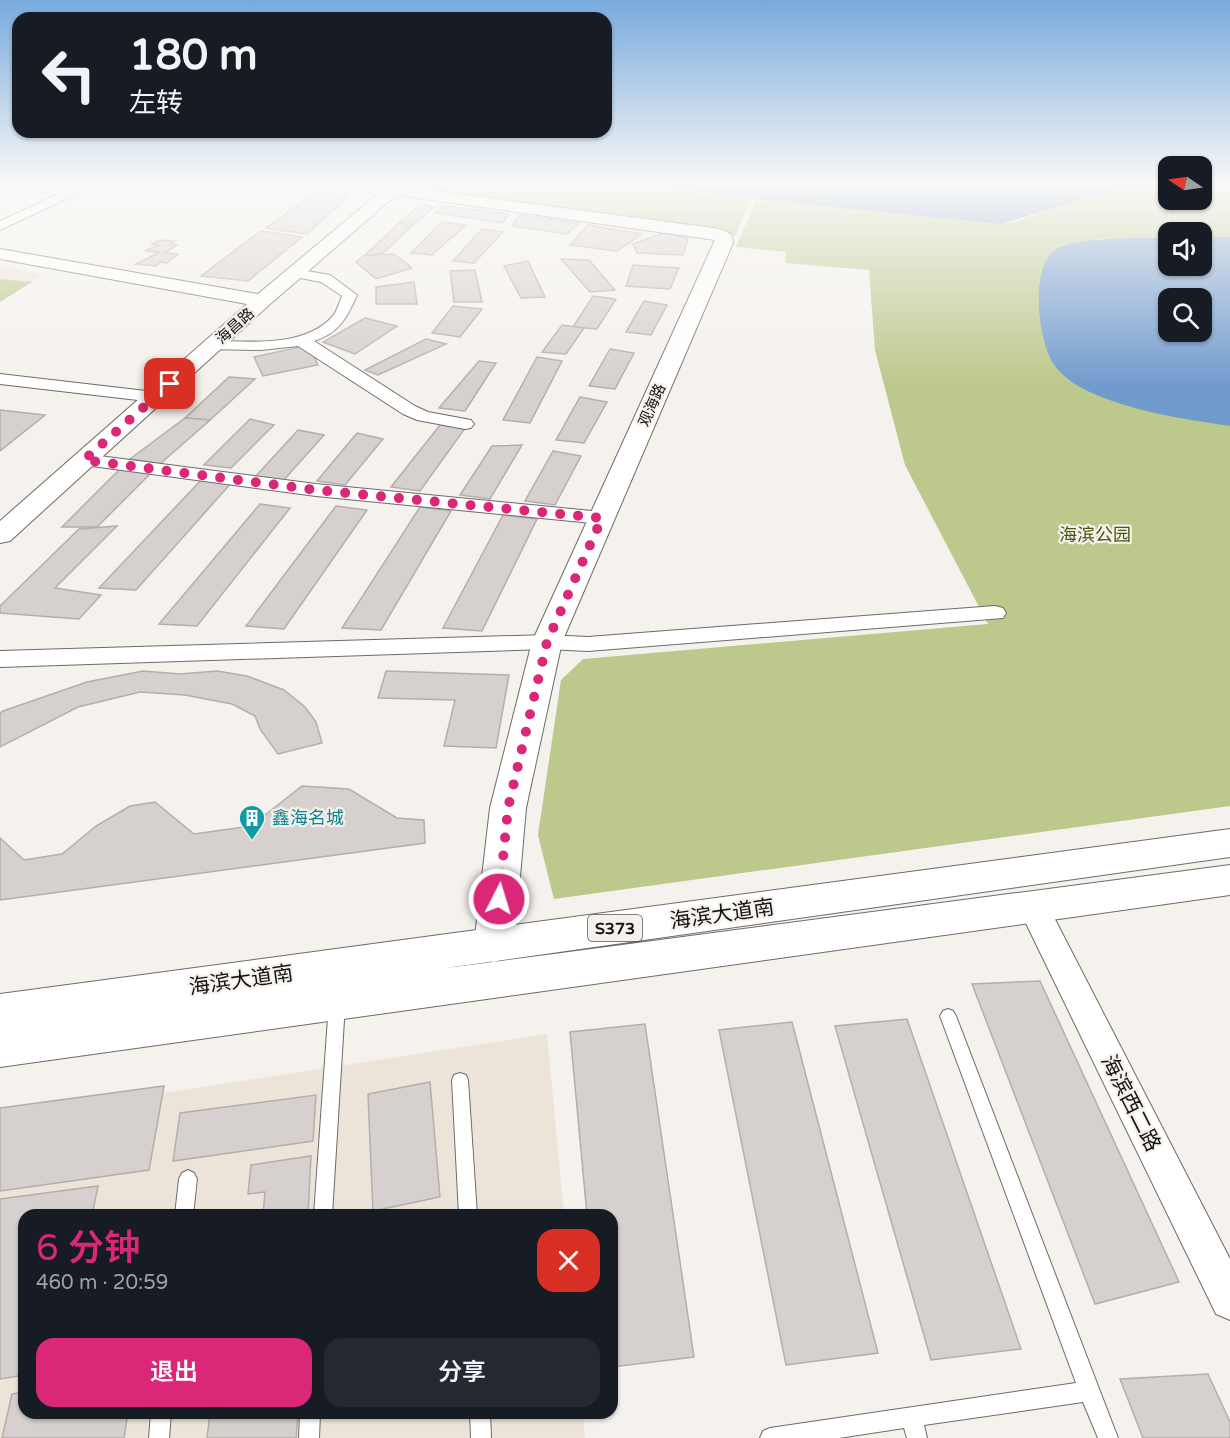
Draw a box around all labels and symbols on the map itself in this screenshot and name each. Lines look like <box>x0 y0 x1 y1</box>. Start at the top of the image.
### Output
north arrow <box>1158 156 1212 210</box>
street label: 海昌路 <box>212 304 258 348</box>
pin <box>144 358 195 409</box>
street label: 观海路 <box>635 381 669 429</box>
park label: 海滨公园 <box>1059 524 1131 546</box>
building icon: 鑫海名城 <box>237 803 267 841</box>
place label: 鑫海名城 <box>272 807 344 829</box>
position arrow <box>467 867 531 931</box>
street label: 海滨大道南 <box>668 895 776 934</box>
road number: S373 <box>588 915 642 941</box>
street label: 海滨大道南 <box>187 961 295 1000</box>
street label: 海滨西二路 <box>1096 1051 1166 1156</box>

